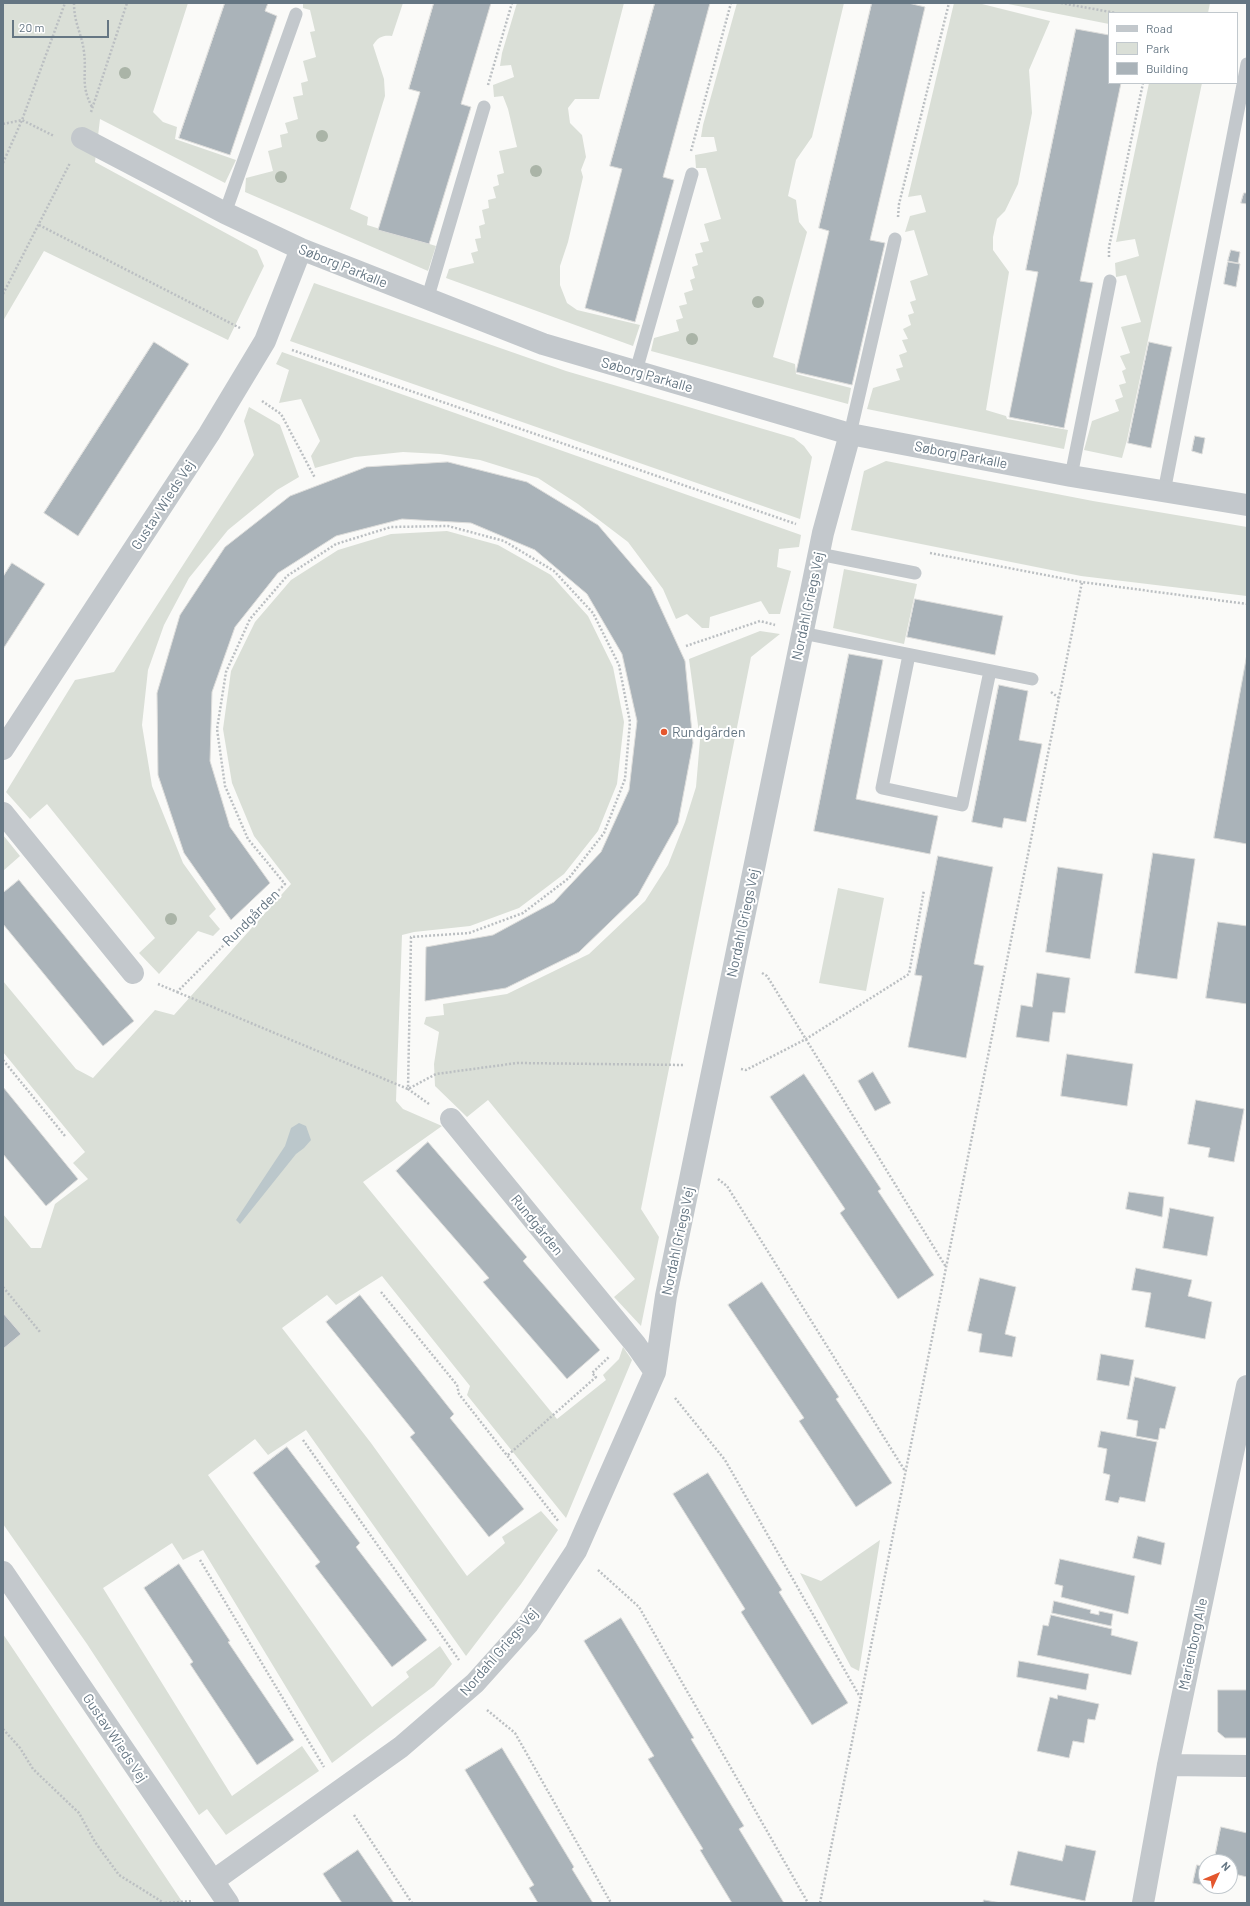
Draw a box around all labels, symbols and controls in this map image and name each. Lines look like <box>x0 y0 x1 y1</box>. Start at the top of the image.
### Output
scale bar <box>14 12 111 38</box>
legend <box>1108 12 1238 84</box>
text: 20 m <box>19 20 45 34</box>
text: Road <box>1146 21 1173 35</box>
text: Park <box>1146 41 1170 55</box>
text: Building <box>1146 61 1188 75</box>
street label: Søborg Parkalle <box>296 241 390 291</box>
street label: Søborg Parkalle <box>599 354 695 396</box>
street label: Søborg Parkalle <box>913 438 1009 472</box>
street label: Gustav Wieds Vej <box>128 457 198 553</box>
street label: Nordahl Griegs Vej <box>788 550 828 662</box>
place label: Rundgården <box>672 724 745 740</box>
marker: Rundgården <box>659 727 669 737</box>
street label: Nordahl Griegs Vej <box>723 867 763 979</box>
street label: Rundgården <box>219 886 283 950</box>
street label: Nordahl Griegs Vej <box>658 1185 698 1297</box>
street label: Rundgården <box>507 1191 567 1259</box>
street label: Marienborg Alle <box>1175 1596 1211 1692</box>
street label: Nordahl Griegs Vej <box>456 1605 542 1699</box>
street label: Gustav Wieds Vej <box>79 1690 151 1786</box>
north arrow <box>1198 1854 1238 1894</box>
text: N <box>1219 1859 1233 1873</box>

